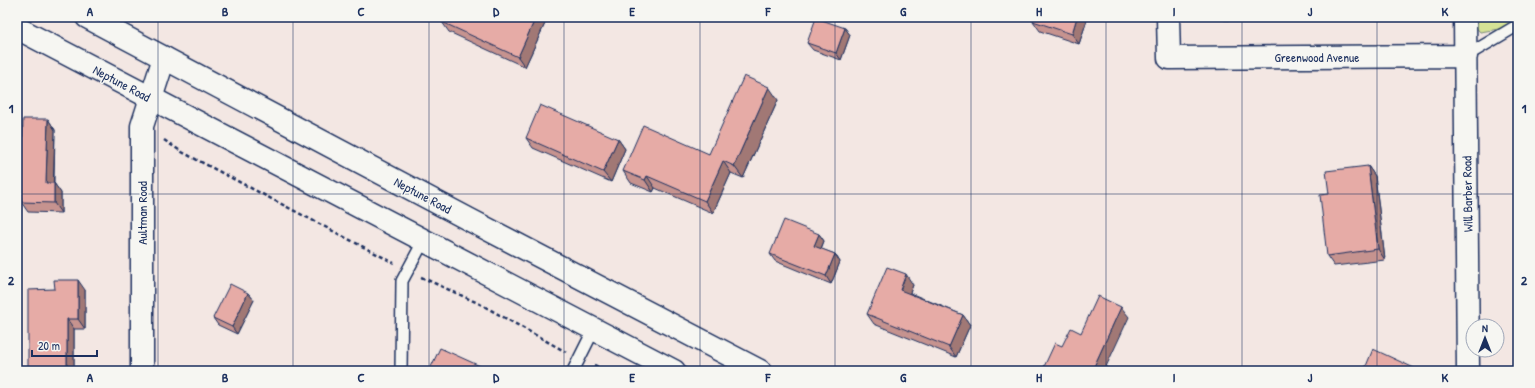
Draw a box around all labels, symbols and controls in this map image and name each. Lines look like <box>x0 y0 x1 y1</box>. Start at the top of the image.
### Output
text: A <box>87 2 94 20</box>
text: B <box>222 2 229 20</box>
text: C <box>357 2 365 20</box>
text: D <box>493 2 500 20</box>
text: E <box>629 2 635 20</box>
text: F <box>765 2 772 20</box>
text: G <box>900 2 907 20</box>
text: H <box>1036 2 1042 20</box>
text: I <box>1172 2 1176 20</box>
text: J <box>1308 2 1313 20</box>
text: K <box>1442 2 1449 20</box>
street label: Greenwood Avenue <box>1275 48 1360 66</box>
street label: Neptune Road <box>90 60 154 106</box>
text: 1 <box>9 99 14 117</box>
text: 1 <box>1522 99 1527 117</box>
street label: Will Barber Road <box>1457 156 1477 232</box>
street label: Neptune Road <box>391 172 455 218</box>
street label: Aultman Road <box>133 181 151 245</box>
text: 2 <box>8 271 15 289</box>
text: 2 <box>1521 271 1528 289</box>
north arrow <box>1465 318 1505 358</box>
text: N <box>1482 321 1488 335</box>
scale bar <box>32 332 97 358</box>
text: 20 m <box>38 337 60 354</box>
text: A <box>87 368 94 386</box>
text: B <box>222 368 229 386</box>
text: C <box>357 368 365 386</box>
text: D <box>493 368 500 386</box>
text: E <box>629 368 635 386</box>
text: F <box>765 368 772 386</box>
text: G <box>900 368 907 386</box>
text: H <box>1036 368 1042 386</box>
text: I <box>1172 368 1176 386</box>
text: J <box>1308 368 1313 386</box>
text: K <box>1442 368 1449 386</box>

